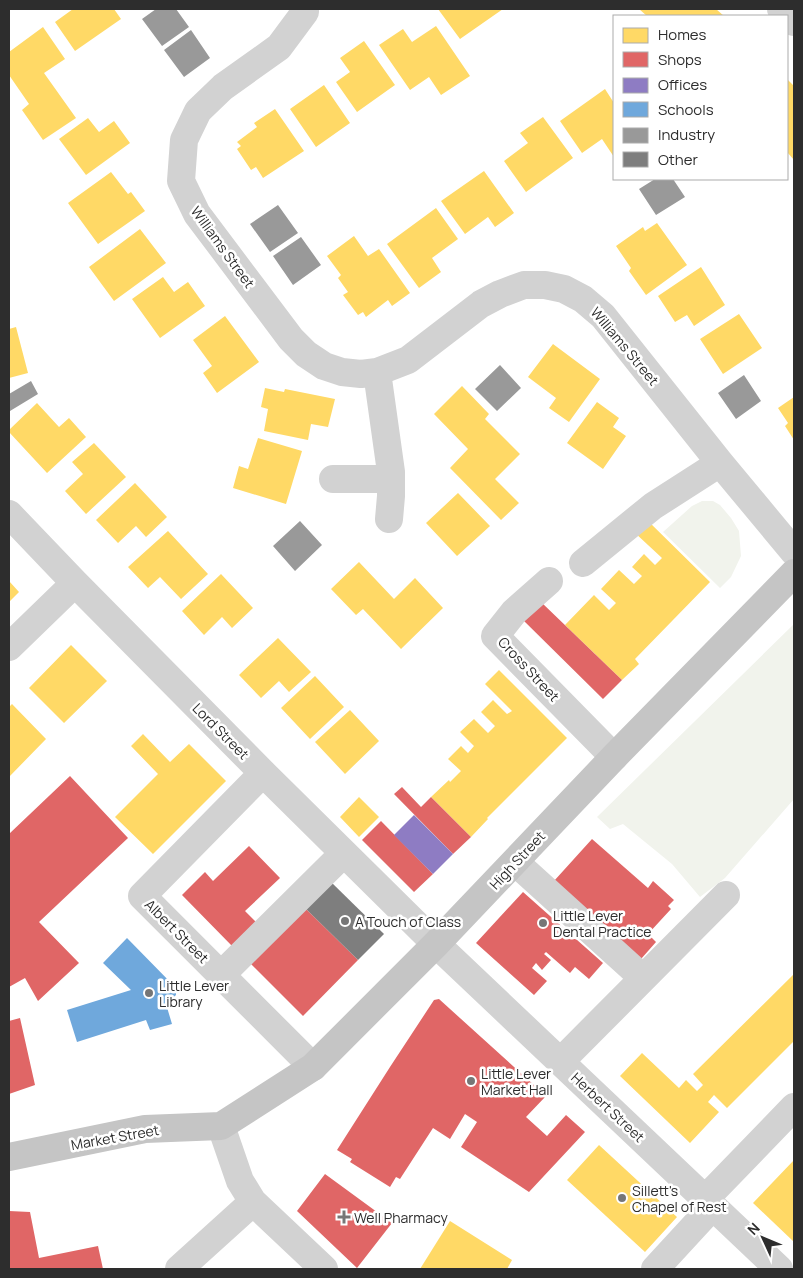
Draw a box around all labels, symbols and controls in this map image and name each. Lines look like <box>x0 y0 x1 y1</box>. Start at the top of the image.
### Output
legend <box>613 15 788 180</box>
text: Homes <box>658 24 707 45</box>
text: Shops <box>658 49 702 70</box>
text: Offices <box>658 74 707 95</box>
text: Schools <box>658 99 714 120</box>
text: Industry <box>658 124 715 145</box>
text: Other <box>658 149 699 170</box>
street label: Williams Street <box>187 202 259 292</box>
street label: Williams Street <box>587 303 664 389</box>
street label: Cross Street <box>494 633 564 706</box>
street label: Lord Street <box>189 699 254 764</box>
street label: High Street <box>485 826 549 893</box>
street label: Albert Street <box>141 895 213 967</box>
place label: Little Lever Dental Practice <box>553 906 652 941</box>
place label: A Touch of Class <box>355 912 461 931</box>
marker: A Touch of Class <box>339 915 351 927</box>
marker: Little Lever Dental Practice <box>537 917 549 929</box>
place label: Little Lever Library <box>159 976 229 1011</box>
marker: Little Lever Library <box>143 987 155 999</box>
place label: Little Lever Market Hall <box>481 1064 553 1099</box>
street label: Herbert Street <box>567 1068 649 1146</box>
marker: Little Lever Market Hall <box>465 1075 477 1087</box>
street label: Market Street <box>69 1120 161 1154</box>
place label: Sillett's Chapel of Rest <box>632 1181 727 1216</box>
marker: Sillett's Chapel of Rest <box>616 1192 628 1204</box>
place label: Well Pharmacy <box>354 1208 448 1227</box>
marker: Well Pharmacy <box>338 1211 350 1223</box>
north arrow <box>738 1213 788 1263</box>
text: N <box>743 1218 764 1239</box>

